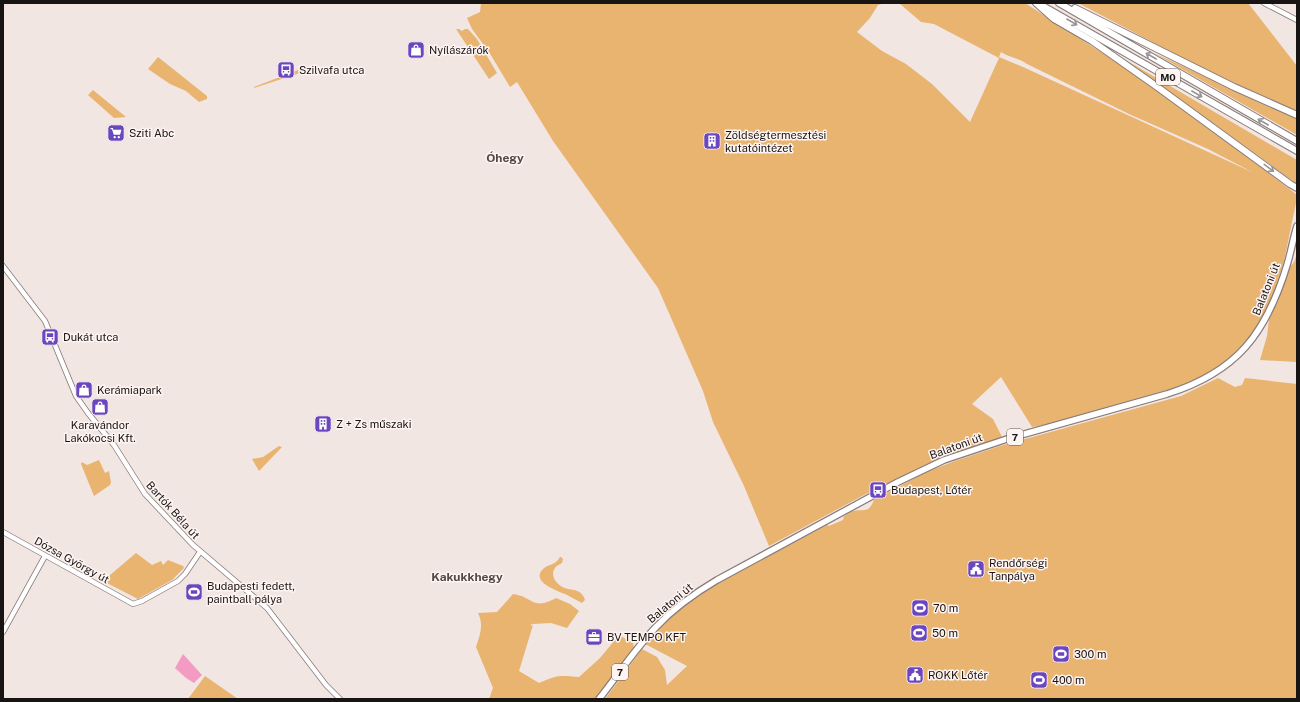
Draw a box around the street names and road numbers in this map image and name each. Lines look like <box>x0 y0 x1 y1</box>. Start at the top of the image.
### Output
road number: M0 <box>1156 69 1180 85</box>
street label: Balatoni út <box>1250 261 1282 317</box>
road number: 7 <box>1007 429 1023 445</box>
street label: Balatoni út <box>928 431 984 461</box>
street label: Bartók Béla út <box>144 479 202 541</box>
street label: Dózsa György út <box>33 534 111 586</box>
street label: Balatoni út <box>645 581 695 625</box>
road number: 7 <box>612 664 628 680</box>

